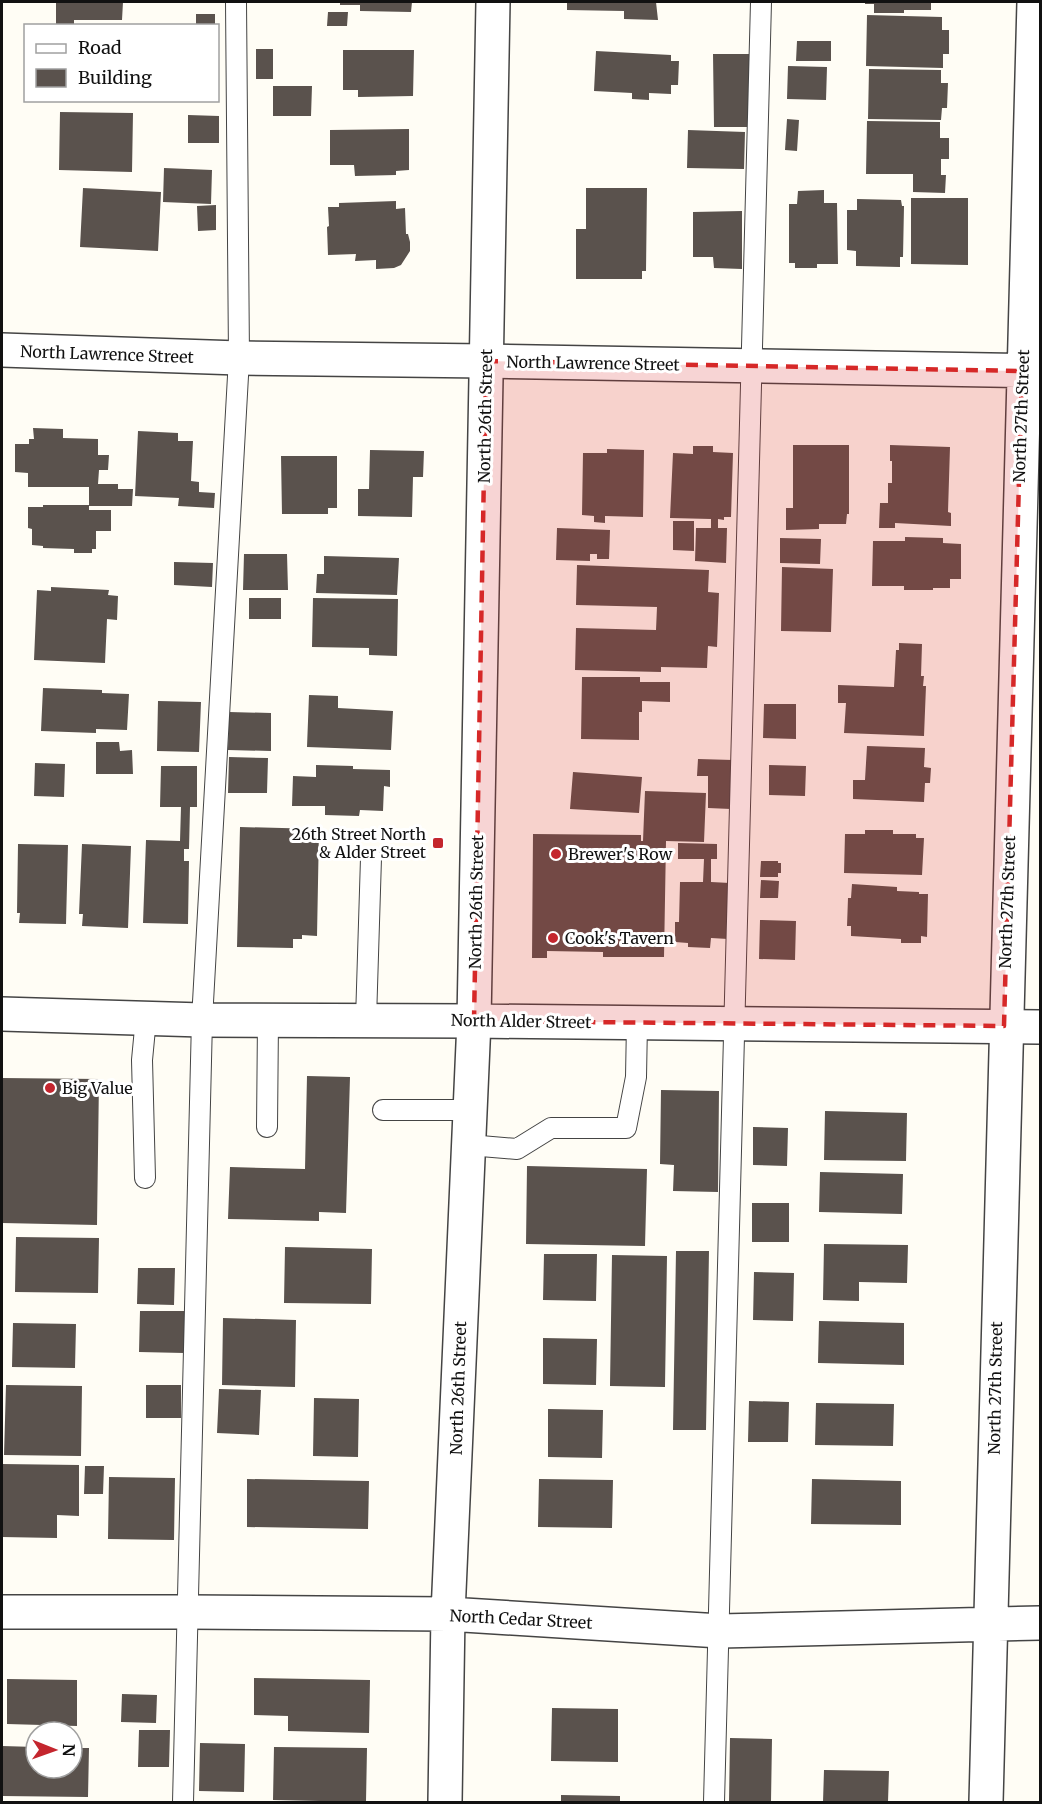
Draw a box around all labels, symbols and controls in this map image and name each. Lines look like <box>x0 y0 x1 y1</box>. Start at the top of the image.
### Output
legend <box>24 24 219 102</box>
text: Road <box>78 36 122 59</box>
text: Building <box>78 66 152 89</box>
street label: North Lawrence Street <box>20 341 195 367</box>
street label: North 26th Street <box>474 348 496 483</box>
street label: North 27th Street <box>1009 348 1033 483</box>
street label: North Lawrence Street <box>506 351 681 375</box>
place label: 26th Street North & Alder Street <box>292 824 427 862</box>
street label: North 26th Street <box>465 834 487 969</box>
street label: North 27th Street <box>995 834 1019 969</box>
marker: 26th Street North & Alder Street <box>431 836 445 850</box>
place label: Brewer's Row <box>568 844 673 864</box>
marker: Brewer's Row <box>549 847 563 861</box>
place label: Cook's Tavern <box>565 928 674 948</box>
marker: Cook's Tavern <box>546 931 560 945</box>
street label: North Alder Street <box>451 1010 592 1032</box>
place label: Big Value <box>62 1078 133 1098</box>
marker: Big Value <box>43 1081 57 1095</box>
street label: North 26th Street <box>446 1320 470 1455</box>
street label: North 27th Street <box>984 1320 1006 1455</box>
street label: North Cedar Street <box>449 1605 594 1633</box>
north arrow <box>24 1720 84 1780</box>
text: N <box>59 1744 79 1757</box>

